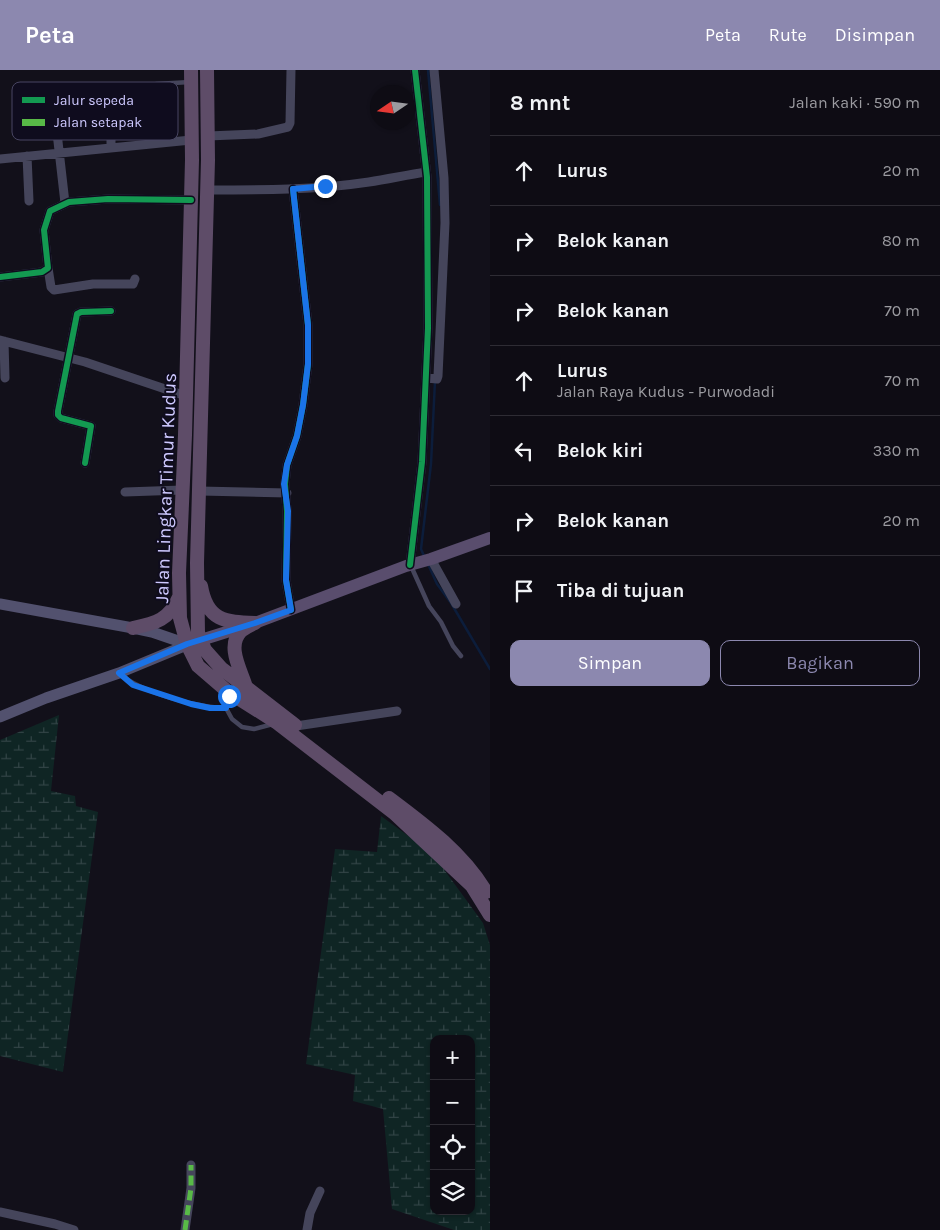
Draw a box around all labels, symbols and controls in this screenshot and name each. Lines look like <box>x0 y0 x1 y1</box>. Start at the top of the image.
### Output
text: Peta <box>25 21 75 49</box>
text: Peta <box>705 24 741 46</box>
text: Rute <box>769 24 807 46</box>
text: Disimpan <box>835 24 915 46</box>
legend <box>12 82 178 140</box>
north arrow <box>370 85 415 130</box>
text: 8 mnt <box>510 91 570 115</box>
text: Jalur sepeda <box>54 92 134 109</box>
text: Jalan kaki · 590 m <box>789 93 920 112</box>
text: Jalan setapak <box>54 114 142 131</box>
icon: ahead <box>510 157 538 185</box>
text: Lurus <box>557 160 608 182</box>
text: 20 m <box>882 161 920 180</box>
route end <box>314 175 337 198</box>
icon: right <box>510 227 538 255</box>
text: Belok kanan <box>557 230 669 252</box>
text: 80 m <box>882 231 920 250</box>
icon: right <box>510 297 538 325</box>
text: Belok kanan <box>557 300 669 322</box>
text: 70 m <box>884 301 920 320</box>
text: Lurus <box>557 360 608 382</box>
icon: ahead <box>510 367 538 395</box>
text: 70 m <box>884 371 920 390</box>
street label: Jalan Lingkar Timur Kudus <box>151 372 181 604</box>
text: Jalan Raya Kudus - Purwodadi <box>557 382 775 401</box>
icon: left <box>510 437 538 465</box>
text: Belok kiri <box>557 440 643 462</box>
text: 330 m <box>873 441 920 460</box>
icon: right <box>510 507 538 535</box>
text: Belok kanan <box>557 510 669 532</box>
text: 20 m <box>882 511 920 530</box>
icon: arrive <box>510 577 538 605</box>
text: Tiba di tujuan <box>557 580 684 602</box>
button: Simpan <box>510 640 710 686</box>
button: Bagikan <box>720 640 920 686</box>
route start <box>218 685 241 708</box>
map controls <box>430 1035 475 1215</box>
button: + <box>430 1035 475 1080</box>
button: − <box>430 1080 475 1125</box>
button: locate <box>430 1125 475 1170</box>
button: layers <box>430 1170 475 1215</box>

